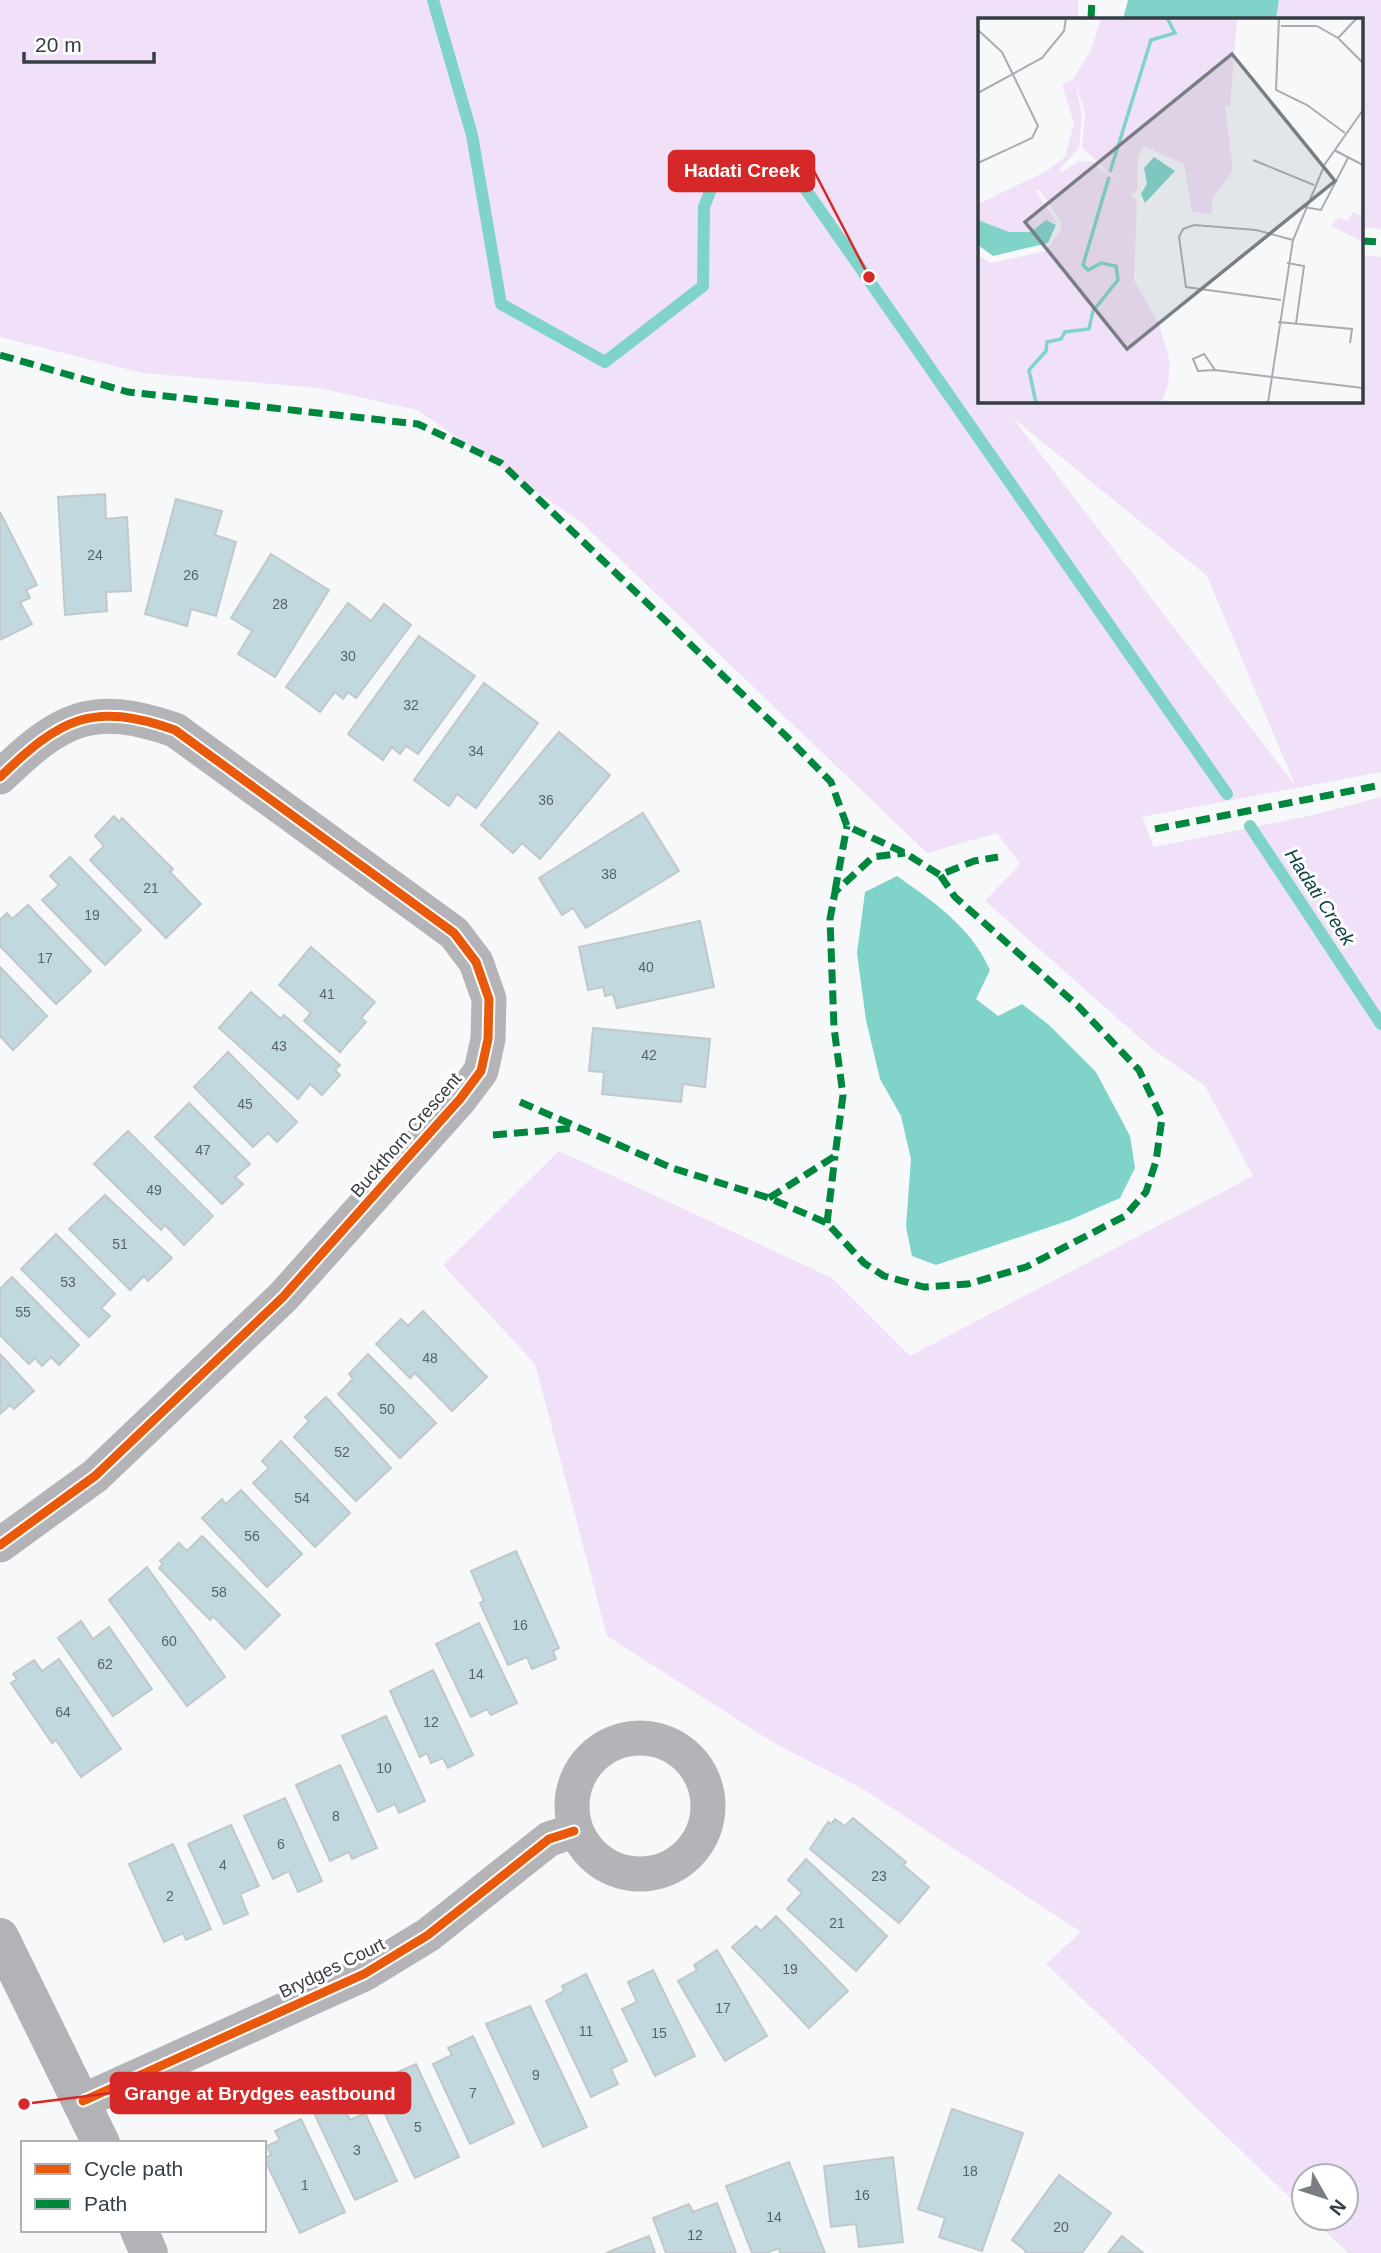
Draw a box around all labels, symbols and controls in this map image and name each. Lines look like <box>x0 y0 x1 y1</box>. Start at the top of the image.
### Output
inset map <box>978 18 1364 402</box>
scale bar <box>24 21 154 65</box>
text: 20 m <box>35 33 82 56</box>
callout: Hadati Creek <box>669 151 814 191</box>
text: Hadati Creek <box>684 160 801 181</box>
house number: 24 <box>87 547 103 563</box>
house number: 26 <box>183 567 199 583</box>
house number: 28 <box>272 596 288 612</box>
house number: 30 <box>340 648 356 664</box>
house number: 32 <box>403 697 419 713</box>
house number: 34 <box>468 743 484 759</box>
house number: 36 <box>538 792 554 808</box>
water label: Hadati Creek <box>1281 845 1360 950</box>
house number: 38 <box>601 866 617 882</box>
house number: 21 <box>143 880 159 896</box>
house number: 19 <box>84 907 100 923</box>
house number: 17 <box>37 950 53 966</box>
house number: 40 <box>638 959 654 975</box>
house number: 41 <box>319 986 335 1002</box>
house number: 43 <box>271 1038 287 1054</box>
house number: 42 <box>641 1047 657 1063</box>
street label: Buckthorn Crescent <box>347 1069 465 1201</box>
house number: 45 <box>237 1096 253 1112</box>
house number: 47 <box>195 1142 211 1158</box>
house number: 49 <box>146 1182 162 1198</box>
house number: 51 <box>112 1236 128 1252</box>
house number: 53 <box>60 1274 76 1290</box>
house number: 55 <box>15 1304 31 1320</box>
house number: 48 <box>422 1350 438 1366</box>
house number: 50 <box>379 1401 395 1417</box>
house number: 52 <box>334 1444 350 1460</box>
house number: 54 <box>294 1490 310 1506</box>
house number: 56 <box>244 1528 260 1544</box>
house number: 58 <box>211 1584 227 1600</box>
house number: 16 <box>512 1617 528 1633</box>
house number: 60 <box>161 1633 177 1649</box>
house number: 62 <box>97 1656 113 1672</box>
house number: 14 <box>468 1666 484 1682</box>
house number: 64 <box>55 1704 71 1720</box>
house number: 12 <box>423 1714 439 1730</box>
house number: 10 <box>376 1760 392 1776</box>
house number: 8 <box>332 1808 340 1824</box>
house number: 6 <box>277 1836 285 1852</box>
house number: 4 <box>219 1857 227 1873</box>
house number: 23 <box>871 1868 887 1884</box>
house number: 2 <box>166 1888 174 1904</box>
house number: 21 <box>829 1915 845 1931</box>
street label: Brydges Court <box>276 1934 388 2002</box>
house number: 19 <box>782 1961 798 1977</box>
house number: 17 <box>715 2000 731 2016</box>
house number: 11 <box>579 2023 593 2039</box>
house number: 15 <box>651 2025 667 2041</box>
house number: 9 <box>532 2067 540 2083</box>
callout: Grange at Brydges eastbound <box>111 2073 410 2113</box>
text: Grange at Brydges eastbound <box>124 2083 396 2104</box>
house number: 7 <box>469 2085 477 2101</box>
house number: 5 <box>414 2119 422 2135</box>
legend <box>21 2141 266 2232</box>
house number: 3 <box>353 2142 361 2158</box>
text: Cycle path <box>84 2157 183 2180</box>
north arrow <box>1290 2162 1360 2232</box>
house number: 18 <box>962 2163 978 2179</box>
house number: 1 <box>301 2177 309 2193</box>
house number: 16 <box>854 2187 870 2203</box>
text: Path <box>84 2192 127 2215</box>
text: N <box>1325 2195 1350 2219</box>
house number: 14 <box>766 2209 782 2225</box>
house number: 20 <box>1053 2219 1069 2235</box>
house number: 12 <box>687 2227 703 2243</box>

